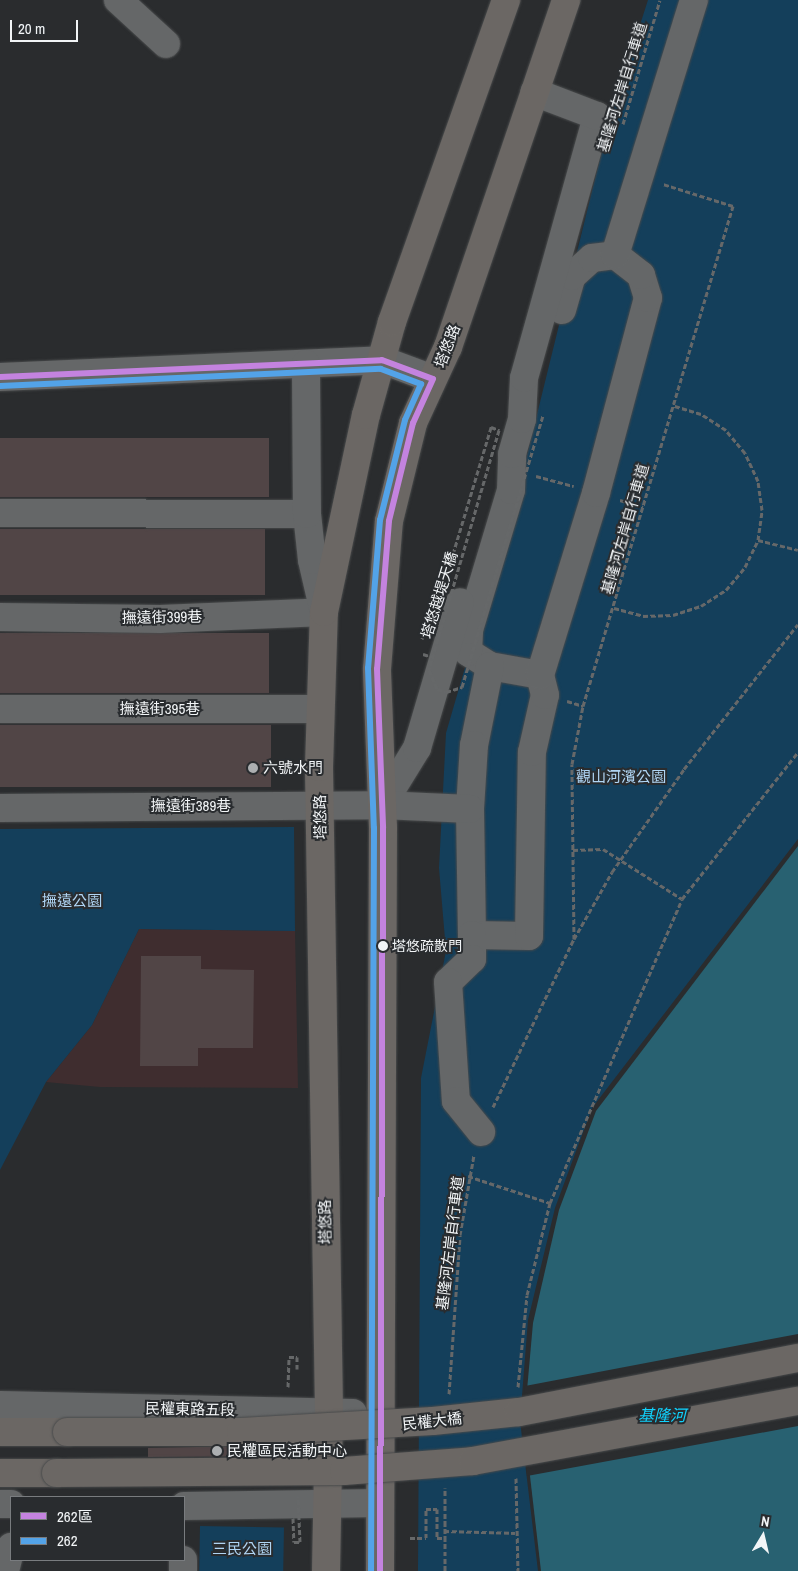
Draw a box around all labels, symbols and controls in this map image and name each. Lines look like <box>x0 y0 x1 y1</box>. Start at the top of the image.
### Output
scale bar <box>12 10 80 42</box>
text: 20 m <box>18 18 45 39</box>
street label: 基隆河左岸自行車道 <box>594 20 650 154</box>
street label: 塔悠路 <box>431 322 463 370</box>
street label: 基隆河左岸自行車道 <box>598 462 652 596</box>
street label: 塔悠越堤天橋 <box>417 549 461 641</box>
street label: 撫遠街399巷 <box>122 607 202 627</box>
street label: 撫遠街395巷 <box>120 700 200 718</box>
place label: 六號水門 <box>263 759 323 777</box>
marker: 六號水門 <box>247 762 259 774</box>
park label: 觀山河濱公園 <box>576 768 666 786</box>
street label: 塔悠路 <box>311 794 329 840</box>
street label: 撫遠街389巷 <box>151 797 231 815</box>
park label: 撫遠公園 <box>42 892 102 910</box>
place label: 塔悠疏散門 <box>392 938 462 954</box>
marker: 塔悠疏散門 <box>378 941 388 951</box>
street label: 基隆河左岸自行車道 <box>433 1175 467 1311</box>
street label: 塔悠路 <box>316 1199 334 1245</box>
street label: 民權東路五段 <box>145 1399 235 1419</box>
water label: 基隆河 <box>638 1405 686 1425</box>
street label: 民權大橋 <box>401 1409 463 1433</box>
place label: 民權區民活動中心 <box>227 1442 347 1460</box>
marker: 民權區民活動中心 <box>211 1445 223 1457</box>
legend <box>10 1496 185 1561</box>
text: 262區 <box>57 1506 93 1527</box>
north arrow <box>738 1511 788 1561</box>
text: N <box>760 1512 771 1531</box>
text: 262 <box>57 1530 78 1551</box>
park label: 三民公園 <box>212 1540 272 1558</box>

